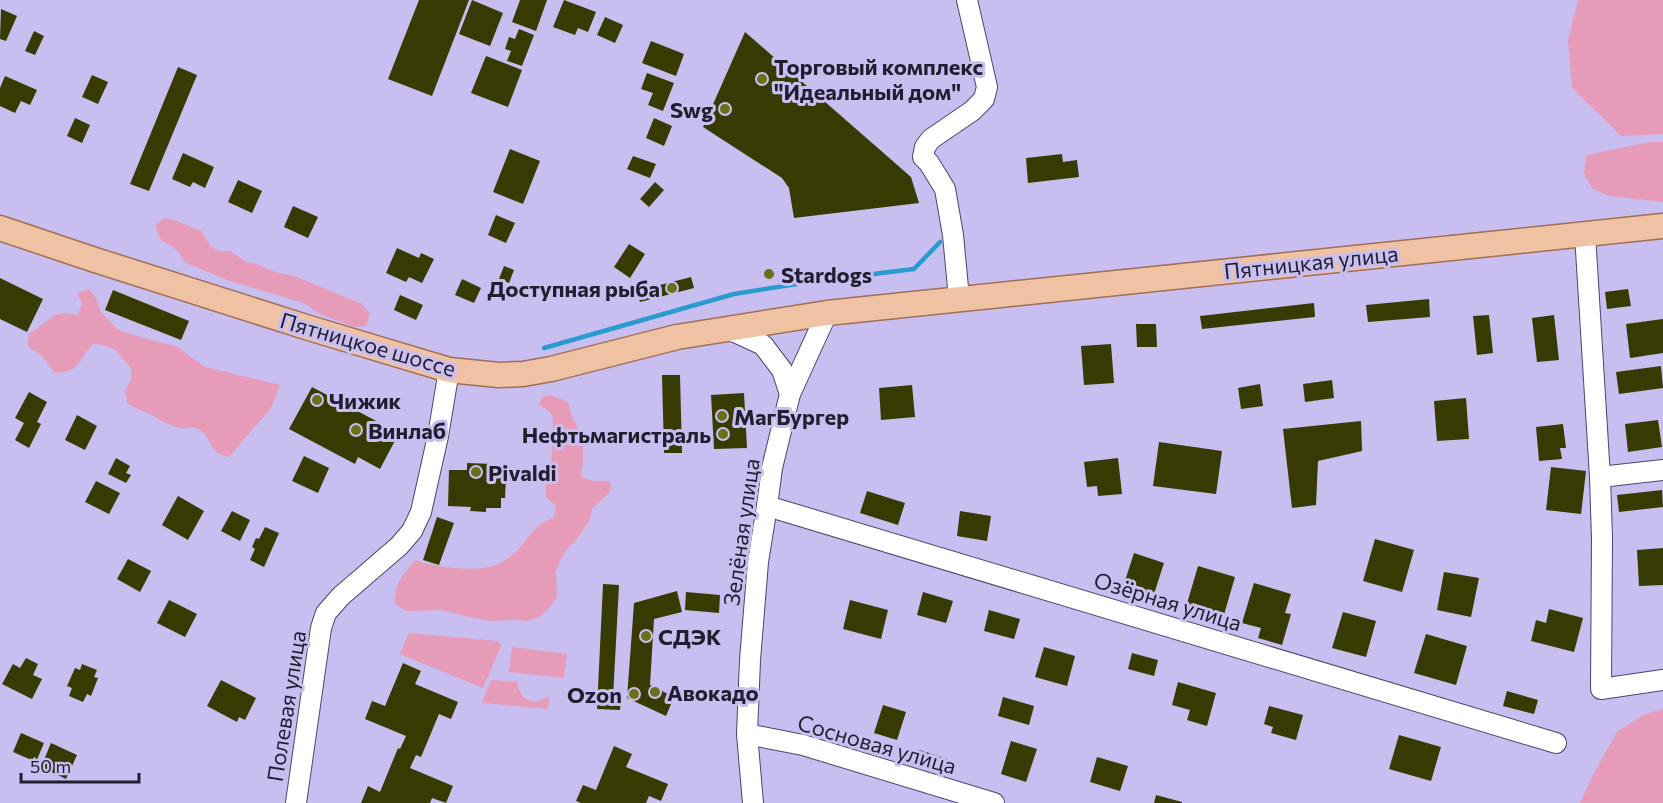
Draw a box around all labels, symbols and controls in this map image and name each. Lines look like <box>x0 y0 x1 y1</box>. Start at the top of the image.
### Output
place label: Торговый комплекс "Идеальный дом" <box>774 53 983 105</box>
marker: Торговый комплекс "Идеальный дом" <box>755 72 769 86</box>
place label: Swg <box>670 96 713 123</box>
marker: Swg <box>718 102 732 116</box>
street label: Пятницкая улица <box>1222 239 1400 285</box>
place label: Stardogs <box>781 261 872 288</box>
marker: Stardogs <box>762 267 776 281</box>
place label: Доступная рыба <box>488 275 660 302</box>
marker: Доступная рыба <box>665 281 679 295</box>
street label: Пятницкое шоссе <box>277 306 459 382</box>
place label: Чижик <box>329 387 402 414</box>
marker: Чижик <box>310 393 324 407</box>
place label: МагБургер <box>734 403 849 430</box>
marker: МагБургер <box>715 409 729 423</box>
place label: Винлаб <box>368 417 446 444</box>
place label: Нефтьмагистраль <box>522 421 711 448</box>
marker: Винлаб <box>349 423 363 437</box>
marker: Нефтьмагистраль <box>716 427 730 441</box>
street label: Зелёная улица <box>717 457 765 607</box>
place label: Pivaldi <box>488 459 557 486</box>
marker: Pivaldi <box>469 465 483 479</box>
street label: Озёрная улица <box>1091 566 1245 636</box>
place label: СДЭК <box>658 623 721 650</box>
street label: Полевая улица <box>261 628 311 784</box>
marker: СДЭК <box>639 629 653 643</box>
place label: Авокадо <box>667 679 759 706</box>
place label: Ozon <box>567 681 622 708</box>
marker: Авокадо <box>648 685 662 699</box>
marker: Ozon <box>627 687 641 701</box>
street label: Сосновая улица <box>795 708 959 780</box>
scale bar <box>21 746 140 784</box>
text: 50 m <box>30 755 71 777</box>

